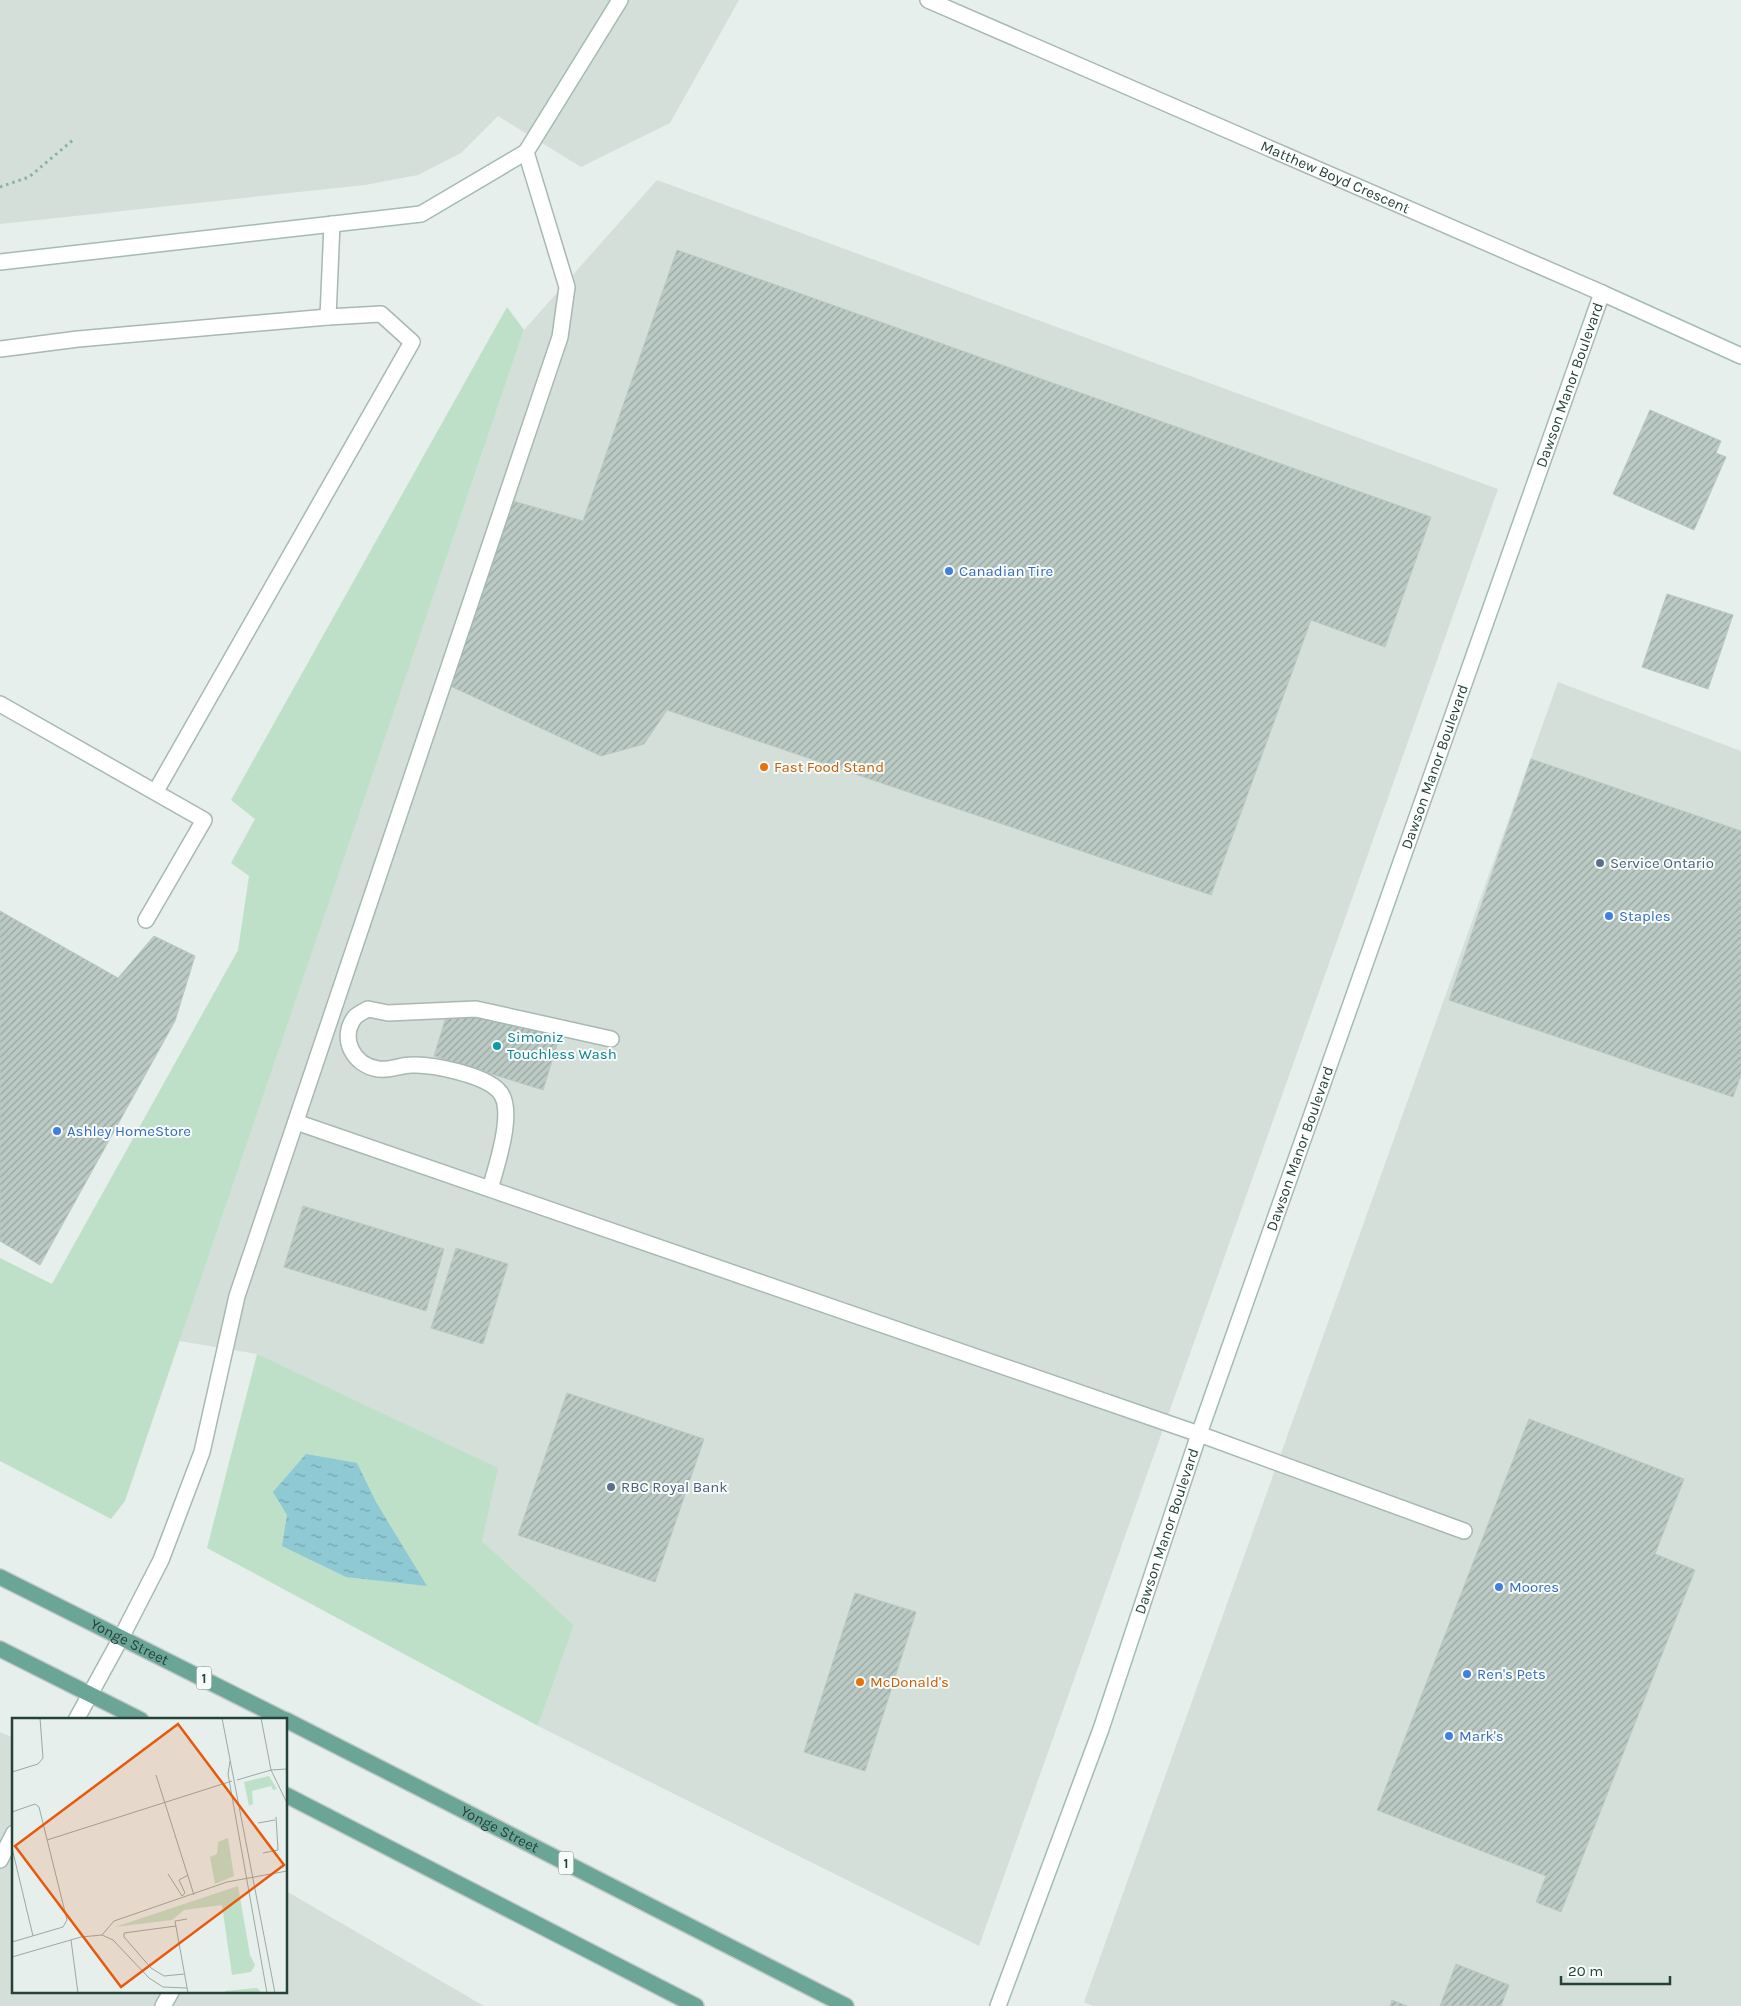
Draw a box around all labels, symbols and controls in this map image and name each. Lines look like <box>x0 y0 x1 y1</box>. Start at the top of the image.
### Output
street label: Matthew Boyd Crescent <box>1258 137 1413 217</box>
street label: Dawson Manor Boulevard <box>1532 300 1607 470</box>
place label: Canadian Tire <box>959 562 1053 580</box>
marker: Canadian Tire <box>943 565 955 577</box>
street label: Dawson Manor Boulevard <box>1397 682 1472 852</box>
place label: Fast Food Stand <box>774 758 884 776</box>
marker: Fast Food Stand <box>758 761 770 773</box>
place label: Service Ontario <box>1610 854 1714 872</box>
marker: Service Ontario <box>1594 857 1606 869</box>
place label: Staples <box>1619 907 1671 925</box>
marker: Staples <box>1603 910 1615 922</box>
place label: Simoniz Touchless Wash <box>507 1028 617 1063</box>
marker: Simoniz Touchless Wash <box>491 1040 503 1052</box>
street label: Dawson Manor Boulevard <box>1262 1064 1337 1234</box>
place label: Ashley HomeStore <box>67 1122 191 1140</box>
marker: Ashley HomeStore <box>51 1125 63 1137</box>
street label: Dawson Manor Boulevard <box>1131 1446 1203 1616</box>
place label: RBC Royal Bank <box>621 1478 728 1496</box>
marker: RBC Royal Bank <box>605 1481 617 1493</box>
place label: Moores <box>1509 1578 1559 1596</box>
marker: Moores <box>1493 1581 1505 1593</box>
street label: Yonge Street <box>87 1615 172 1669</box>
place label: Ren's Pets <box>1477 1665 1546 1683</box>
road number: 1 <box>196 1666 212 1690</box>
marker: Ren's Pets <box>1461 1668 1473 1680</box>
place label: McDonald's <box>870 1673 949 1691</box>
marker: McDonald's <box>854 1676 866 1688</box>
inset map <box>12 1718 288 1994</box>
place label: Mark's <box>1459 1727 1504 1745</box>
marker: Mark's <box>1443 1730 1455 1742</box>
street label: Yonge Street <box>458 1802 542 1857</box>
road number: 1 <box>558 1852 574 1875</box>
scale bar <box>1561 1954 1670 1986</box>
text: 20 m <box>1568 1962 1603 1980</box>

